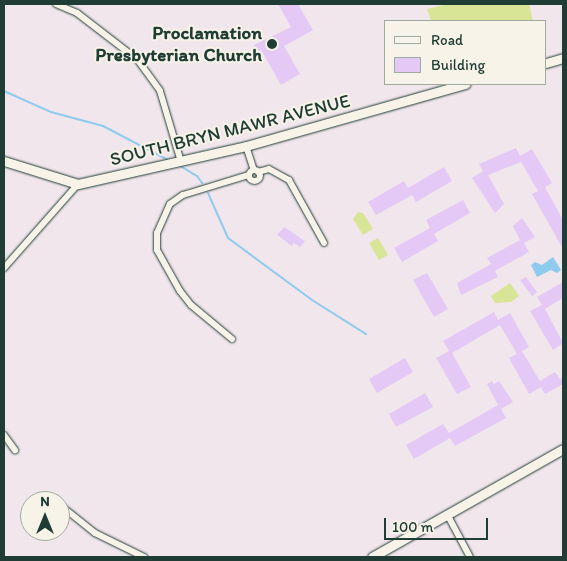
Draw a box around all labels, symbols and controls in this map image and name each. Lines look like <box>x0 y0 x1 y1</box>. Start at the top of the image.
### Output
legend <box>384 20 547 85</box>
place label: Proclamation Presbyterian Church <box>95 22 262 66</box>
text: Road <box>431 31 463 49</box>
marker: Proclamation Presbyterian Church <box>266 38 278 50</box>
text: Building <box>431 56 485 74</box>
street label: SOUTH BRYN MAWR AVENUE <box>108 89 352 171</box>
north arrow <box>20 491 70 541</box>
text: N <box>40 493 50 510</box>
scale bar <box>387 508 491 540</box>
text: 100 m <box>392 518 433 536</box>

